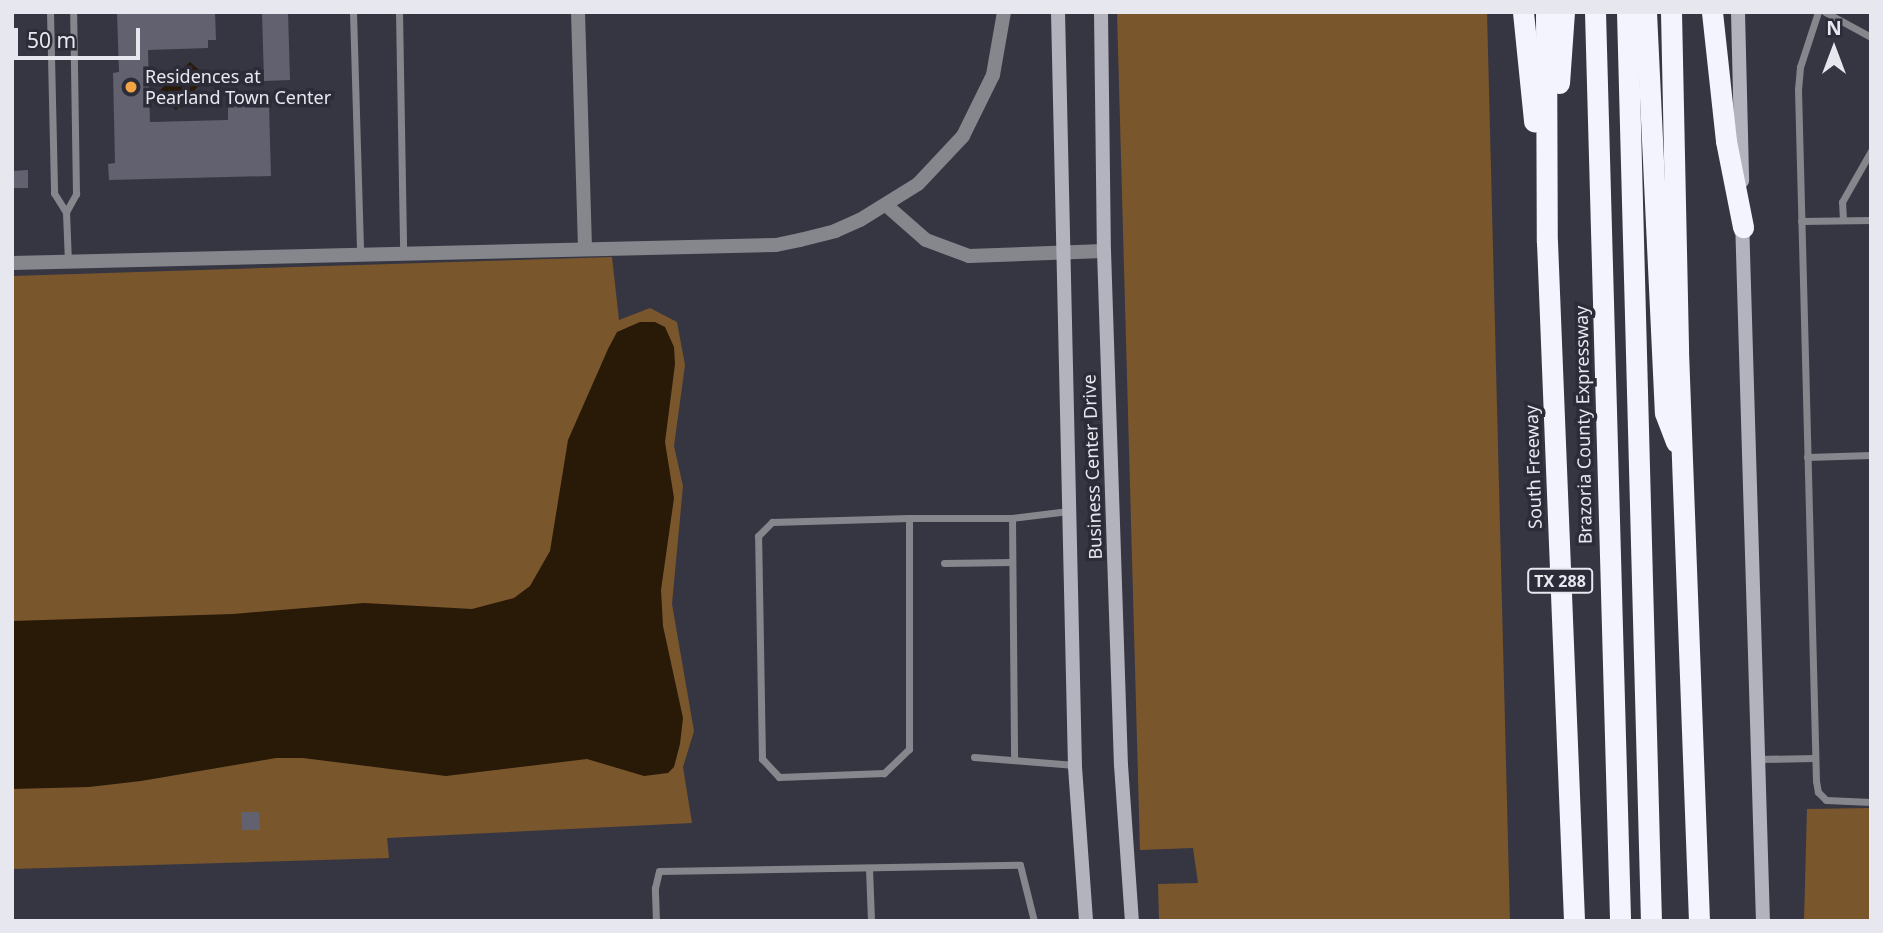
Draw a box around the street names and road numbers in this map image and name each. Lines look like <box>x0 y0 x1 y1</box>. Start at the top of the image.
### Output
street label: Brazoria County Expressway <box>1570 306 1596 544</box>
street label: Business Center Drive <box>1078 374 1106 560</box>
street label: South Freeway <box>1520 405 1546 529</box>
road number: TX 288 <box>1527 568 1593 594</box>

